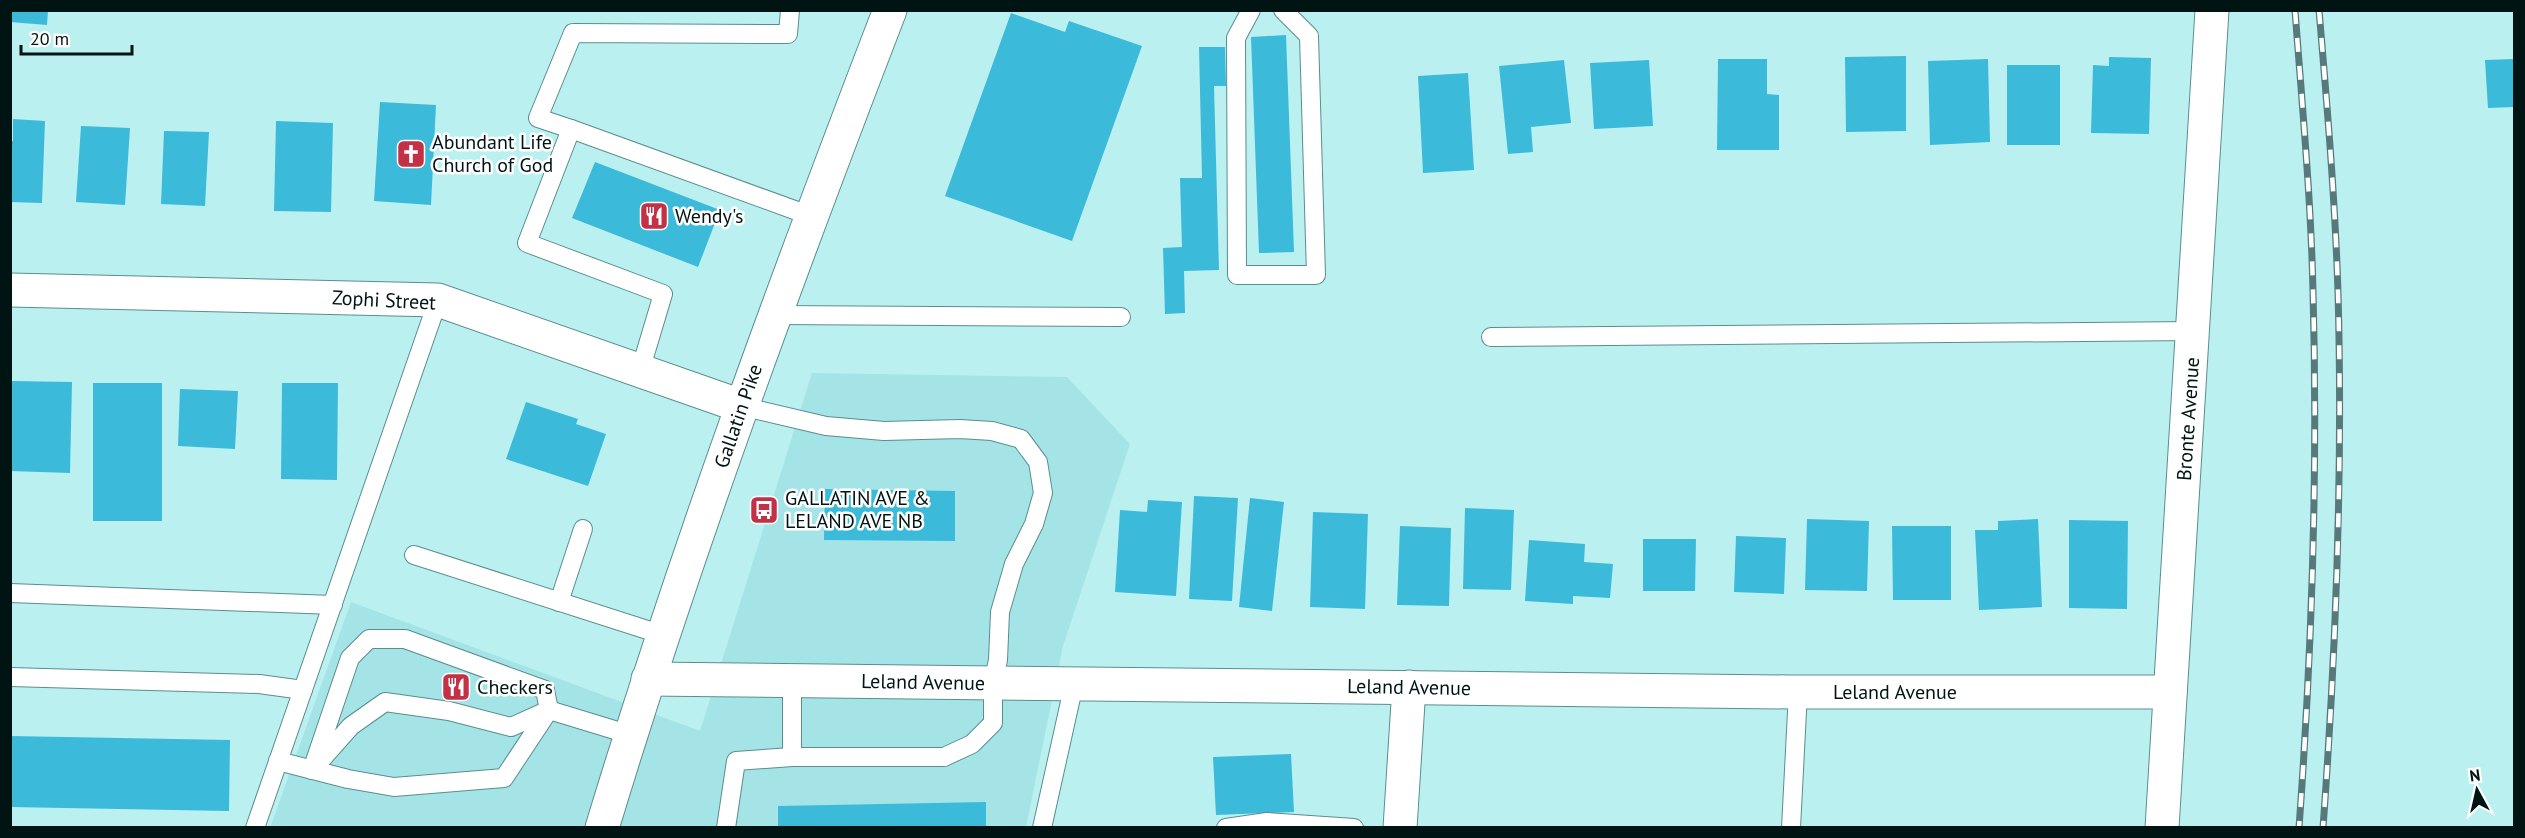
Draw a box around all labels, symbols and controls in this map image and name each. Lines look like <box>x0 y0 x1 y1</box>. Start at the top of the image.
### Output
scale bar <box>21 18 132 56</box>
text: 20 m <box>30 27 69 50</box>
place label: Abundant Life Church of God <box>432 129 553 178</box>
church icon: Abundant Life Church of God <box>395 138 427 170</box>
restaurant icon: Wendy's <box>638 200 670 232</box>
place label: Wendy's <box>675 203 743 229</box>
street label: Zophi Street <box>331 284 437 316</box>
street label: Bronte Avenue <box>2171 356 2205 482</box>
street label: Gallatin Pike <box>708 361 768 471</box>
place label: GALLATIN AVE & LELAND AVE NB <box>785 485 930 534</box>
bus stop icon: GALLATIN AVE & LELAND AVE NB <box>748 494 780 526</box>
street label: Leland Avenue <box>861 668 985 696</box>
restaurant icon: Checkers <box>440 671 472 703</box>
street label: Leland Avenue <box>1347 673 1471 701</box>
place label: Checkers <box>477 674 553 700</box>
street label: Leland Avenue <box>1833 679 1957 705</box>
north arrow <box>2447 760 2507 820</box>
text: N <box>2468 765 2482 786</box>

